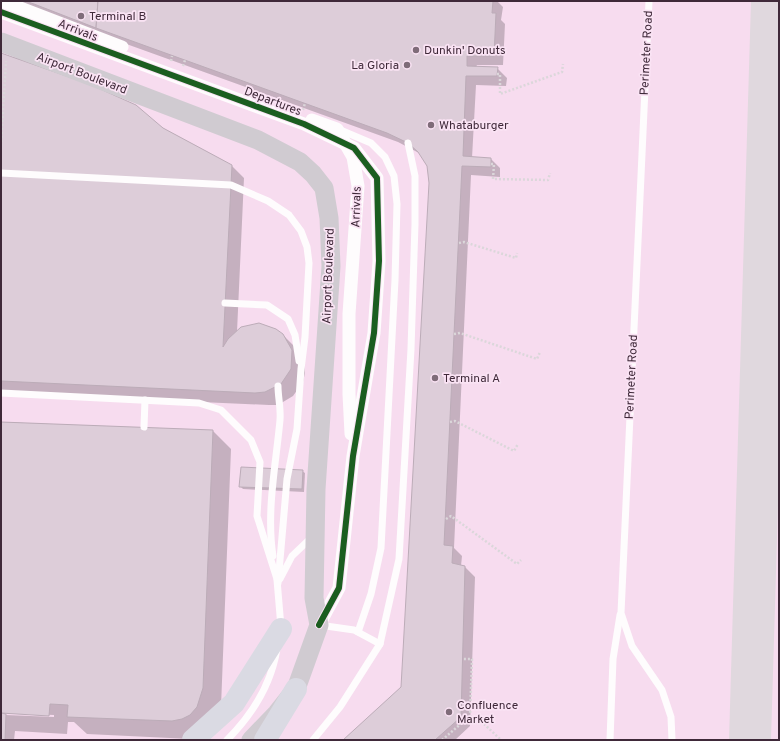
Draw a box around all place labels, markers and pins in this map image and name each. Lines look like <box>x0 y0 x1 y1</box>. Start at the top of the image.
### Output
place label: Terminal B <box>89 9 146 25</box>
marker: Terminal B <box>76 11 86 21</box>
place label: Dunkin' Donuts <box>424 43 506 59</box>
marker: Dunkin' Donuts <box>411 45 421 55</box>
place label: La Gloria <box>351 58 399 74</box>
marker: La Gloria <box>402 60 412 70</box>
place label: Whataburger <box>439 118 509 134</box>
marker: Whataburger <box>426 120 436 130</box>
place label: Terminal A <box>443 371 500 387</box>
marker: Terminal A <box>430 373 440 383</box>
place label: Confluence Market <box>457 698 518 728</box>
marker: Confluence Market <box>444 707 454 717</box>

